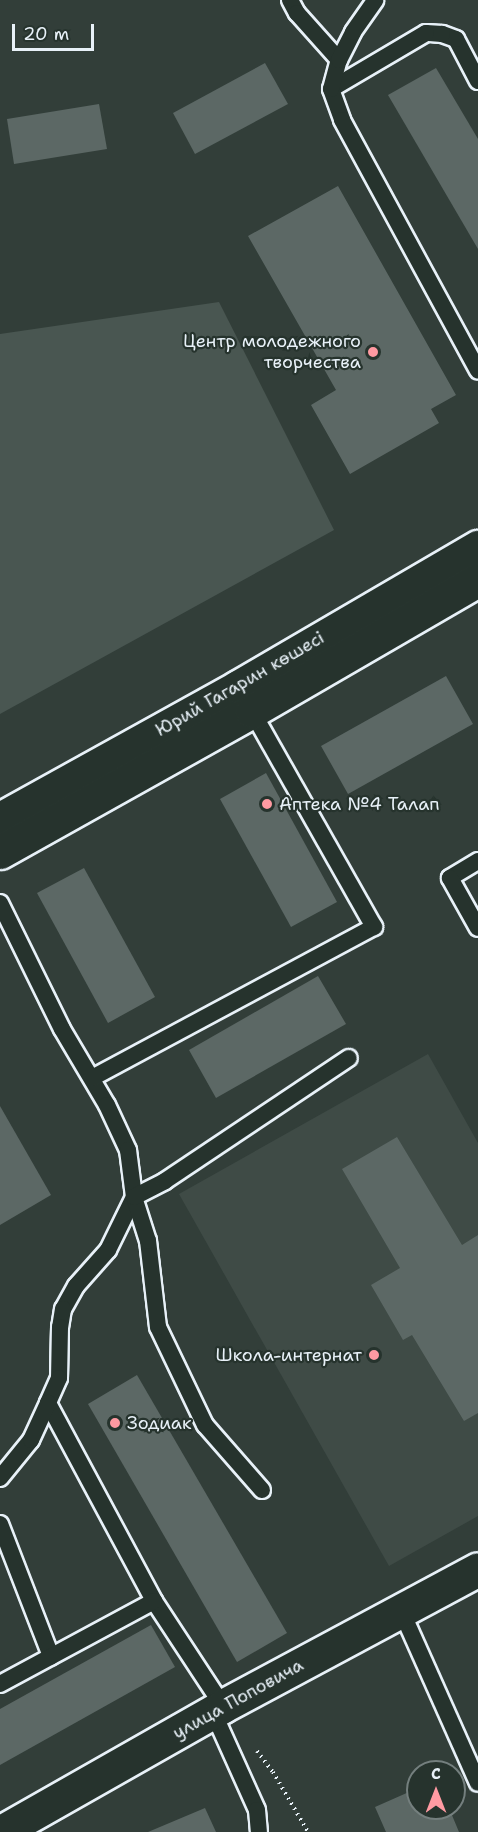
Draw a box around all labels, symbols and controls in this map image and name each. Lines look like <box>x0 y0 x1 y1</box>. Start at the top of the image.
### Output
scale bar <box>15 12 98 50</box>
text: 20 m <box>23 22 69 46</box>
place label: Центр молодежного творчества <box>183 331 361 374</box>
marker: Центр молодежного творчества <box>366 345 380 359</box>
street label: Юрий Гагарин көшесі <box>152 627 328 741</box>
place label: Аптека №4 Талап <box>279 793 440 815</box>
marker: Аптека №4 Талап <box>260 797 274 811</box>
place label: Школа-интернат <box>216 1344 362 1366</box>
marker: Школа-интернат <box>367 1348 381 1362</box>
place label: Зодиак <box>127 1412 192 1434</box>
marker: Зодиак <box>108 1416 122 1430</box>
street label: улица Поповича <box>169 1654 307 1744</box>
north arrow <box>406 1760 466 1820</box>
text: С <box>431 1763 441 1784</box>

